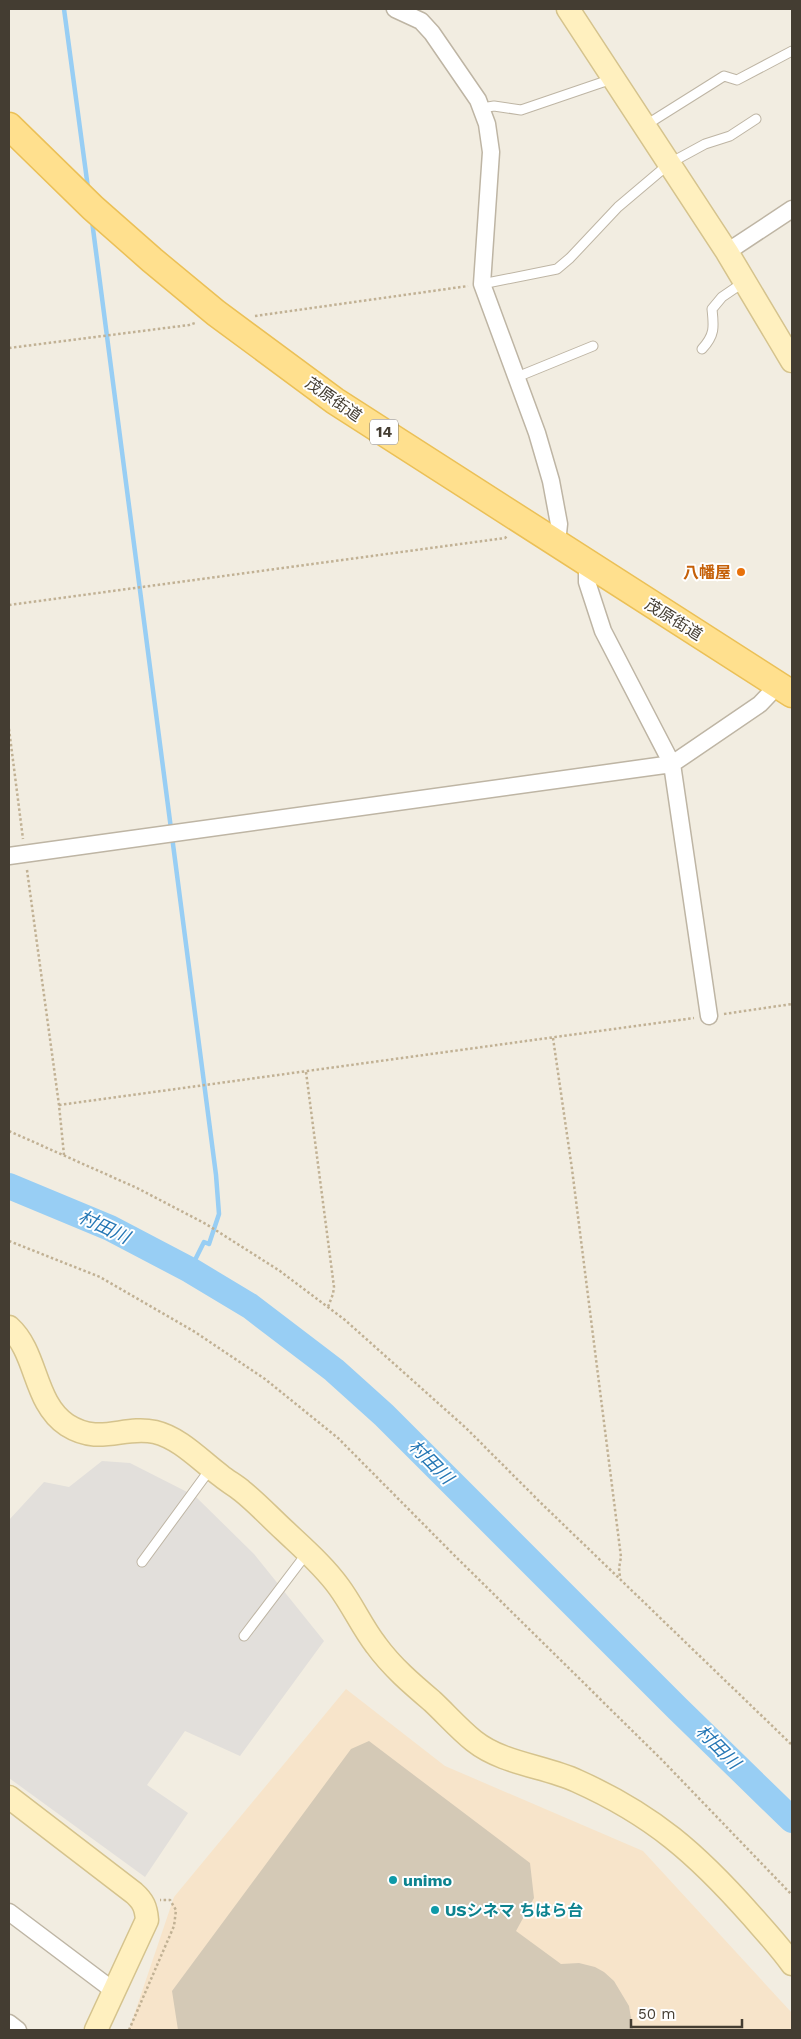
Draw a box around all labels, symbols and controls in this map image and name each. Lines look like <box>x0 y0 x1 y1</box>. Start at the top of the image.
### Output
street label: 茂原街道 <box>302 373 365 426</box>
road number: 14 <box>370 420 398 444</box>
place label: 八幡屋 <box>683 563 731 582</box>
marker: 八幡屋 <box>735 566 747 578</box>
street label: 茂原街道 <box>642 594 706 644</box>
water label: 村田川 <box>75 1206 135 1248</box>
water label: 村田川 <box>405 1435 459 1490</box>
water label: 村田川 <box>692 1720 746 1775</box>
place label: unimo <box>403 1871 453 1890</box>
marker: unimo <box>387 1874 399 1886</box>
place label: USシネマ ちはら台 <box>445 1901 583 1920</box>
marker: USシネマ ちはら台 <box>429 1904 441 1916</box>
scale bar <box>631 1996 742 2028</box>
text: 50 m <box>638 2005 675 2023</box>

